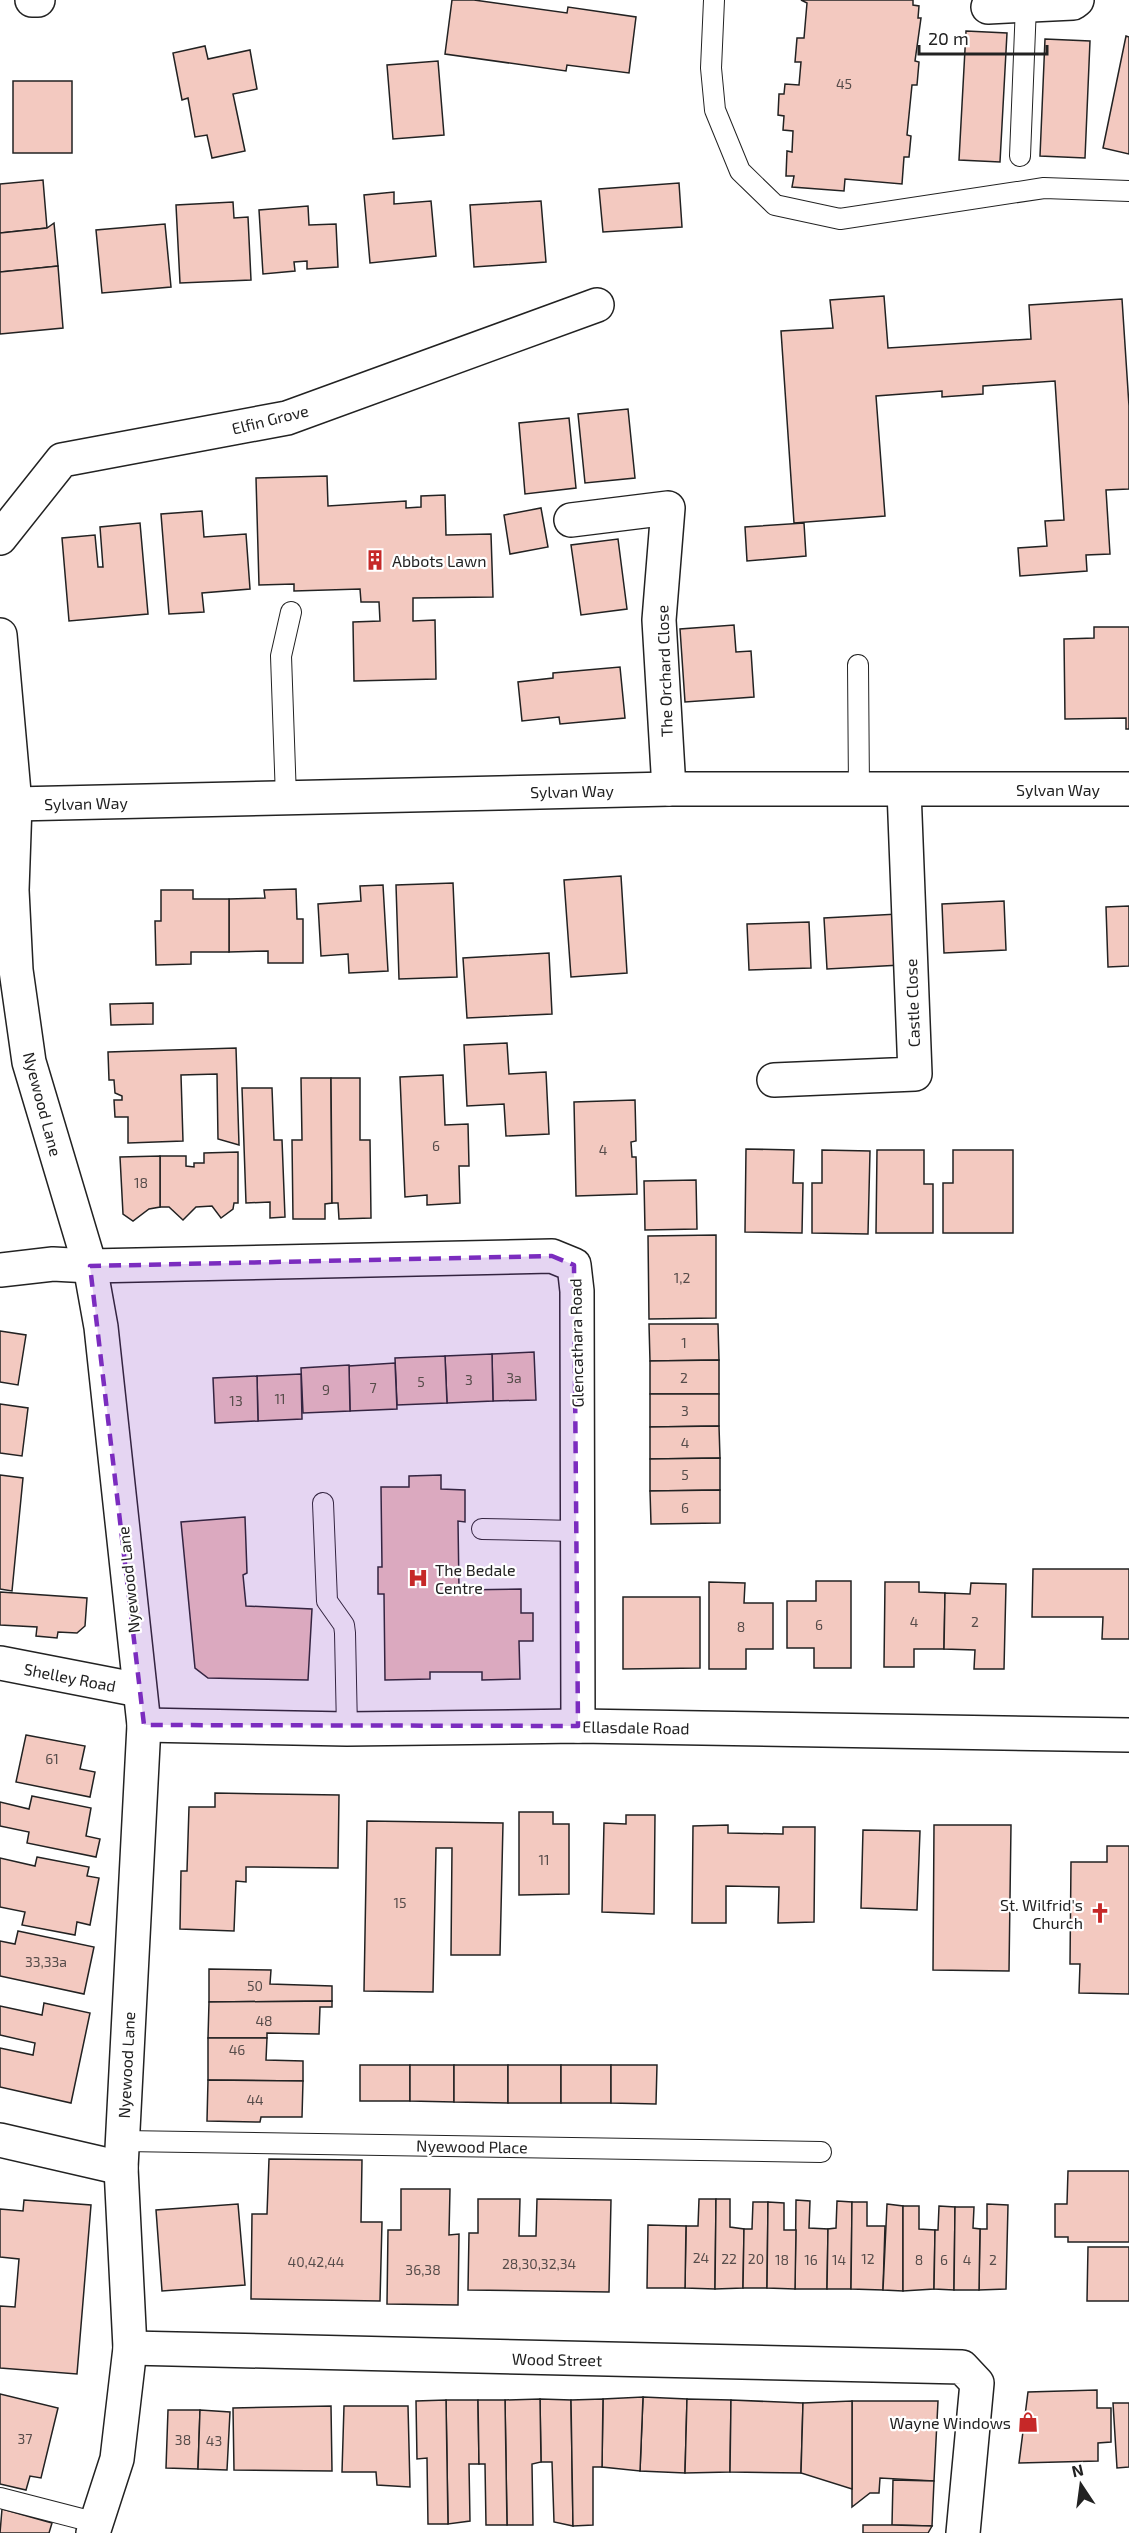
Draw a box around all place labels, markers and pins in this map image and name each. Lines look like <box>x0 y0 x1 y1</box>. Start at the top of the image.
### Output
building icon: Abbots Lawn <box>363 548 387 572</box>
place label: Abbots Lawn <box>392 551 487 570</box>
place label: The Bedale Centre <box>435 1560 516 1597</box>
hospital icon: The Bedale Centre <box>406 1566 430 1590</box>
place label: St. Wilfrid's Church <box>1000 1895 1083 1932</box>
church icon: St. Wilfrid's Church <box>1088 1901 1112 1925</box>
shop icon: Wayne Windows <box>1016 2410 1040 2434</box>
place label: Wayne Windows <box>890 2413 1011 2432</box>

